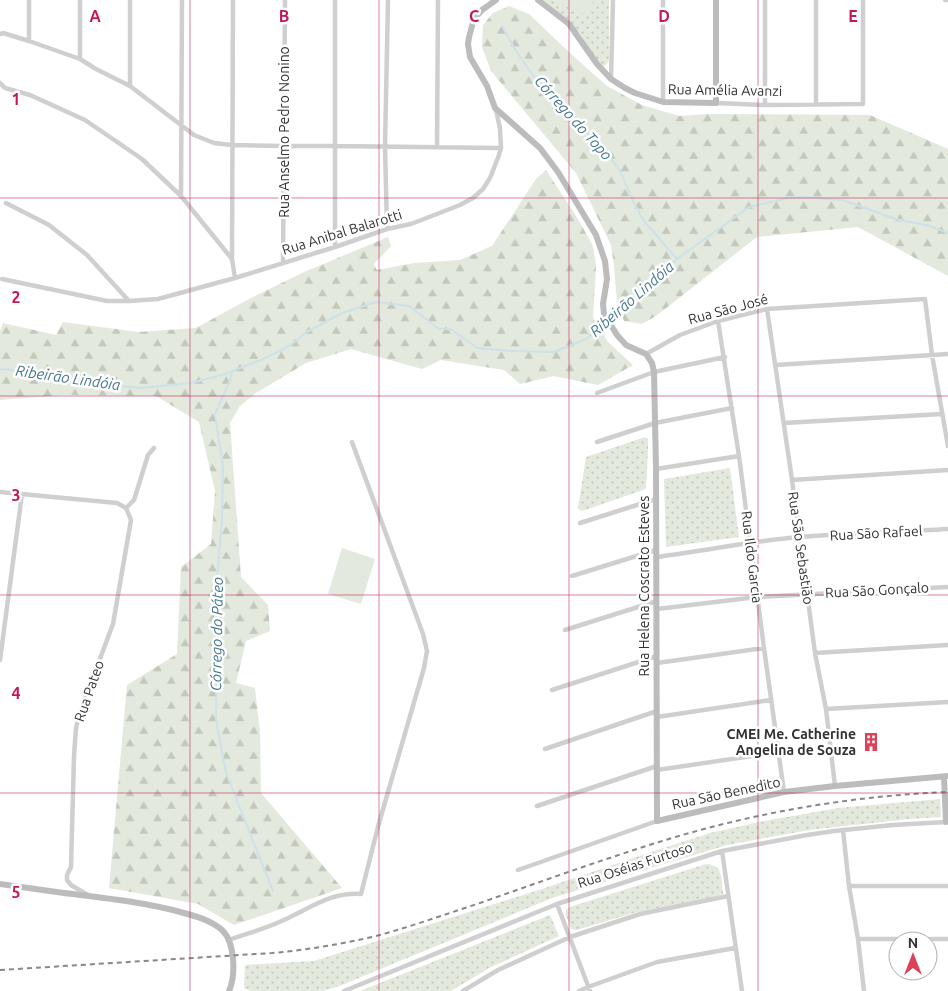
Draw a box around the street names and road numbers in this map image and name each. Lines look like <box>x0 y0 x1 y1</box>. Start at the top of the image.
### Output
street label: Rua Anselmo Pedro Nonino <box>276 46 292 218</box>
street label: Rua Amélia Avanzi <box>668 81 782 99</box>
street label: Rua Anibal Balarotti <box>280 206 404 258</box>
street label: Rua São José <box>686 291 770 327</box>
street label: Rua São Sebastião <box>785 490 817 606</box>
street label: Rua Helena Coscrato Esteves <box>636 496 652 676</box>
street label: Rua Ildo Garcia <box>738 510 766 604</box>
street label: Rua São Rafael <box>829 523 923 543</box>
street label: Rua São Gonçalo <box>825 579 929 601</box>
street label: Rua Pateo <box>71 658 107 724</box>
street label: Rua São Benedito <box>670 774 782 812</box>
street label: Rua Oséias Furtoso <box>575 839 695 891</box>

